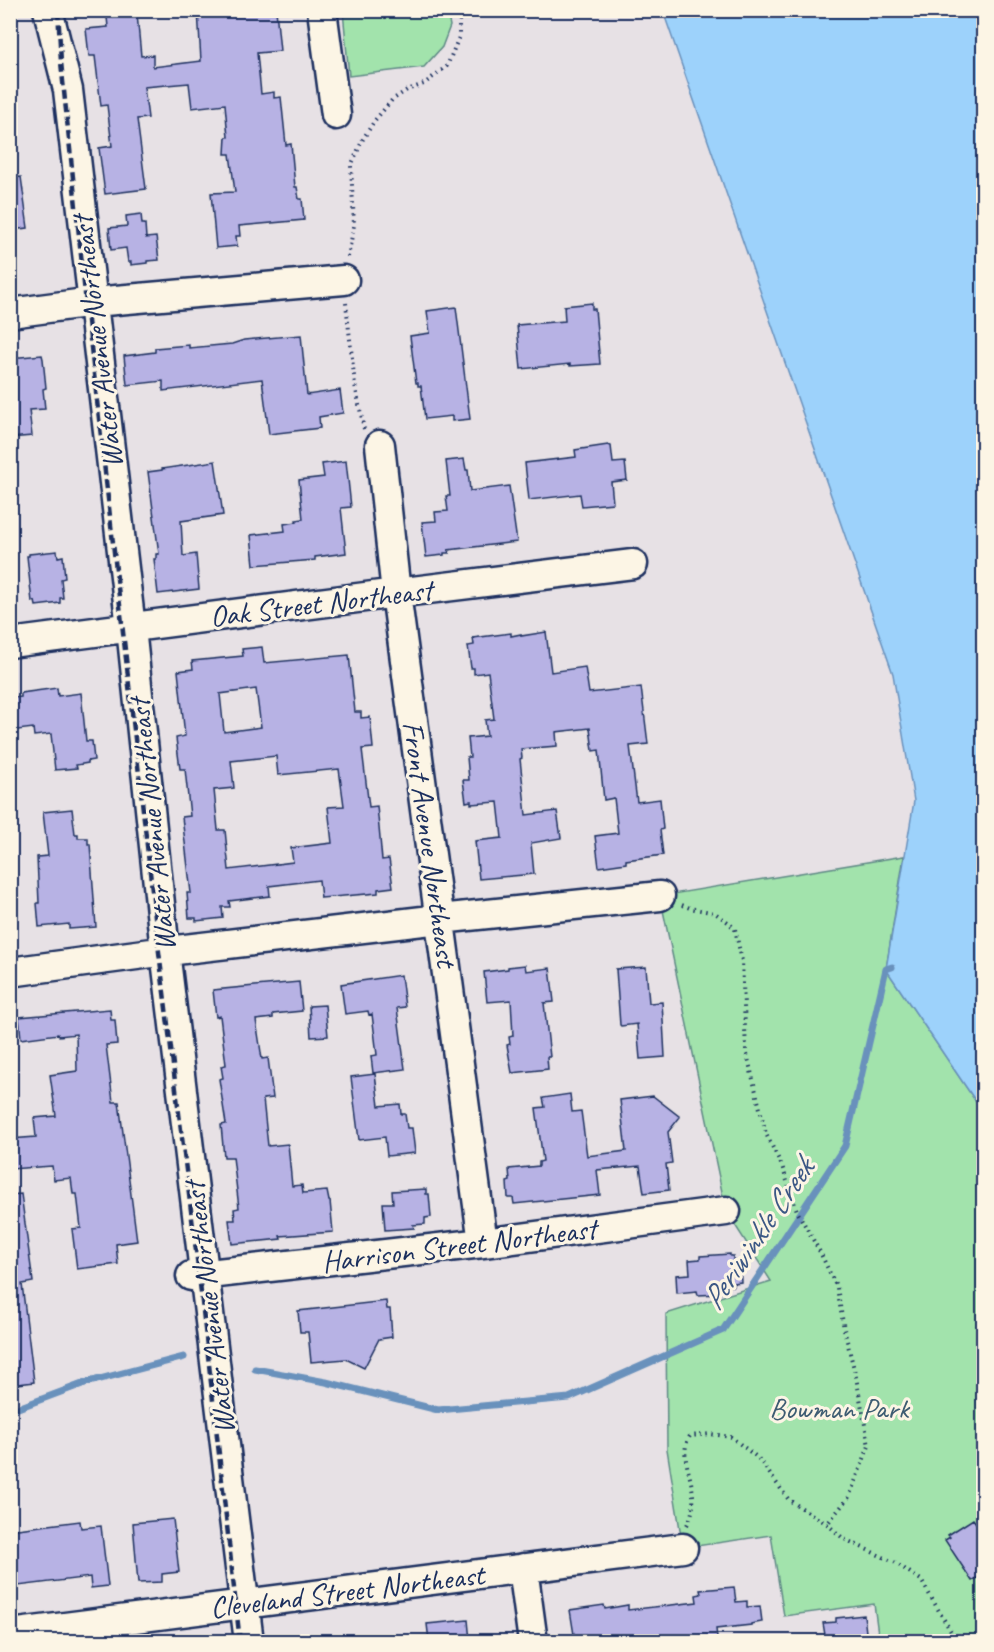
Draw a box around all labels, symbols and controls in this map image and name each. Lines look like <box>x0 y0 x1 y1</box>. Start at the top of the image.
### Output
street label: Water Avenue Northeast <box>62 210 131 470</box>
street label: Oak Street Northeast <box>208 570 438 635</box>
street label: Water Avenue Northeast <box>119 693 184 953</box>
street label: Front Avenue Northeast <box>394 719 466 972</box>
water label: Periwinkle Creek <box>692 1147 826 1318</box>
street label: Water Avenue Northeast <box>174 1176 243 1436</box>
street label: Harrison Street Northeast <box>320 1209 602 1281</box>
park label: Bowman Park <box>769 1389 911 1427</box>
street label: Cleveland Street Northeast <box>208 1555 489 1627</box>

